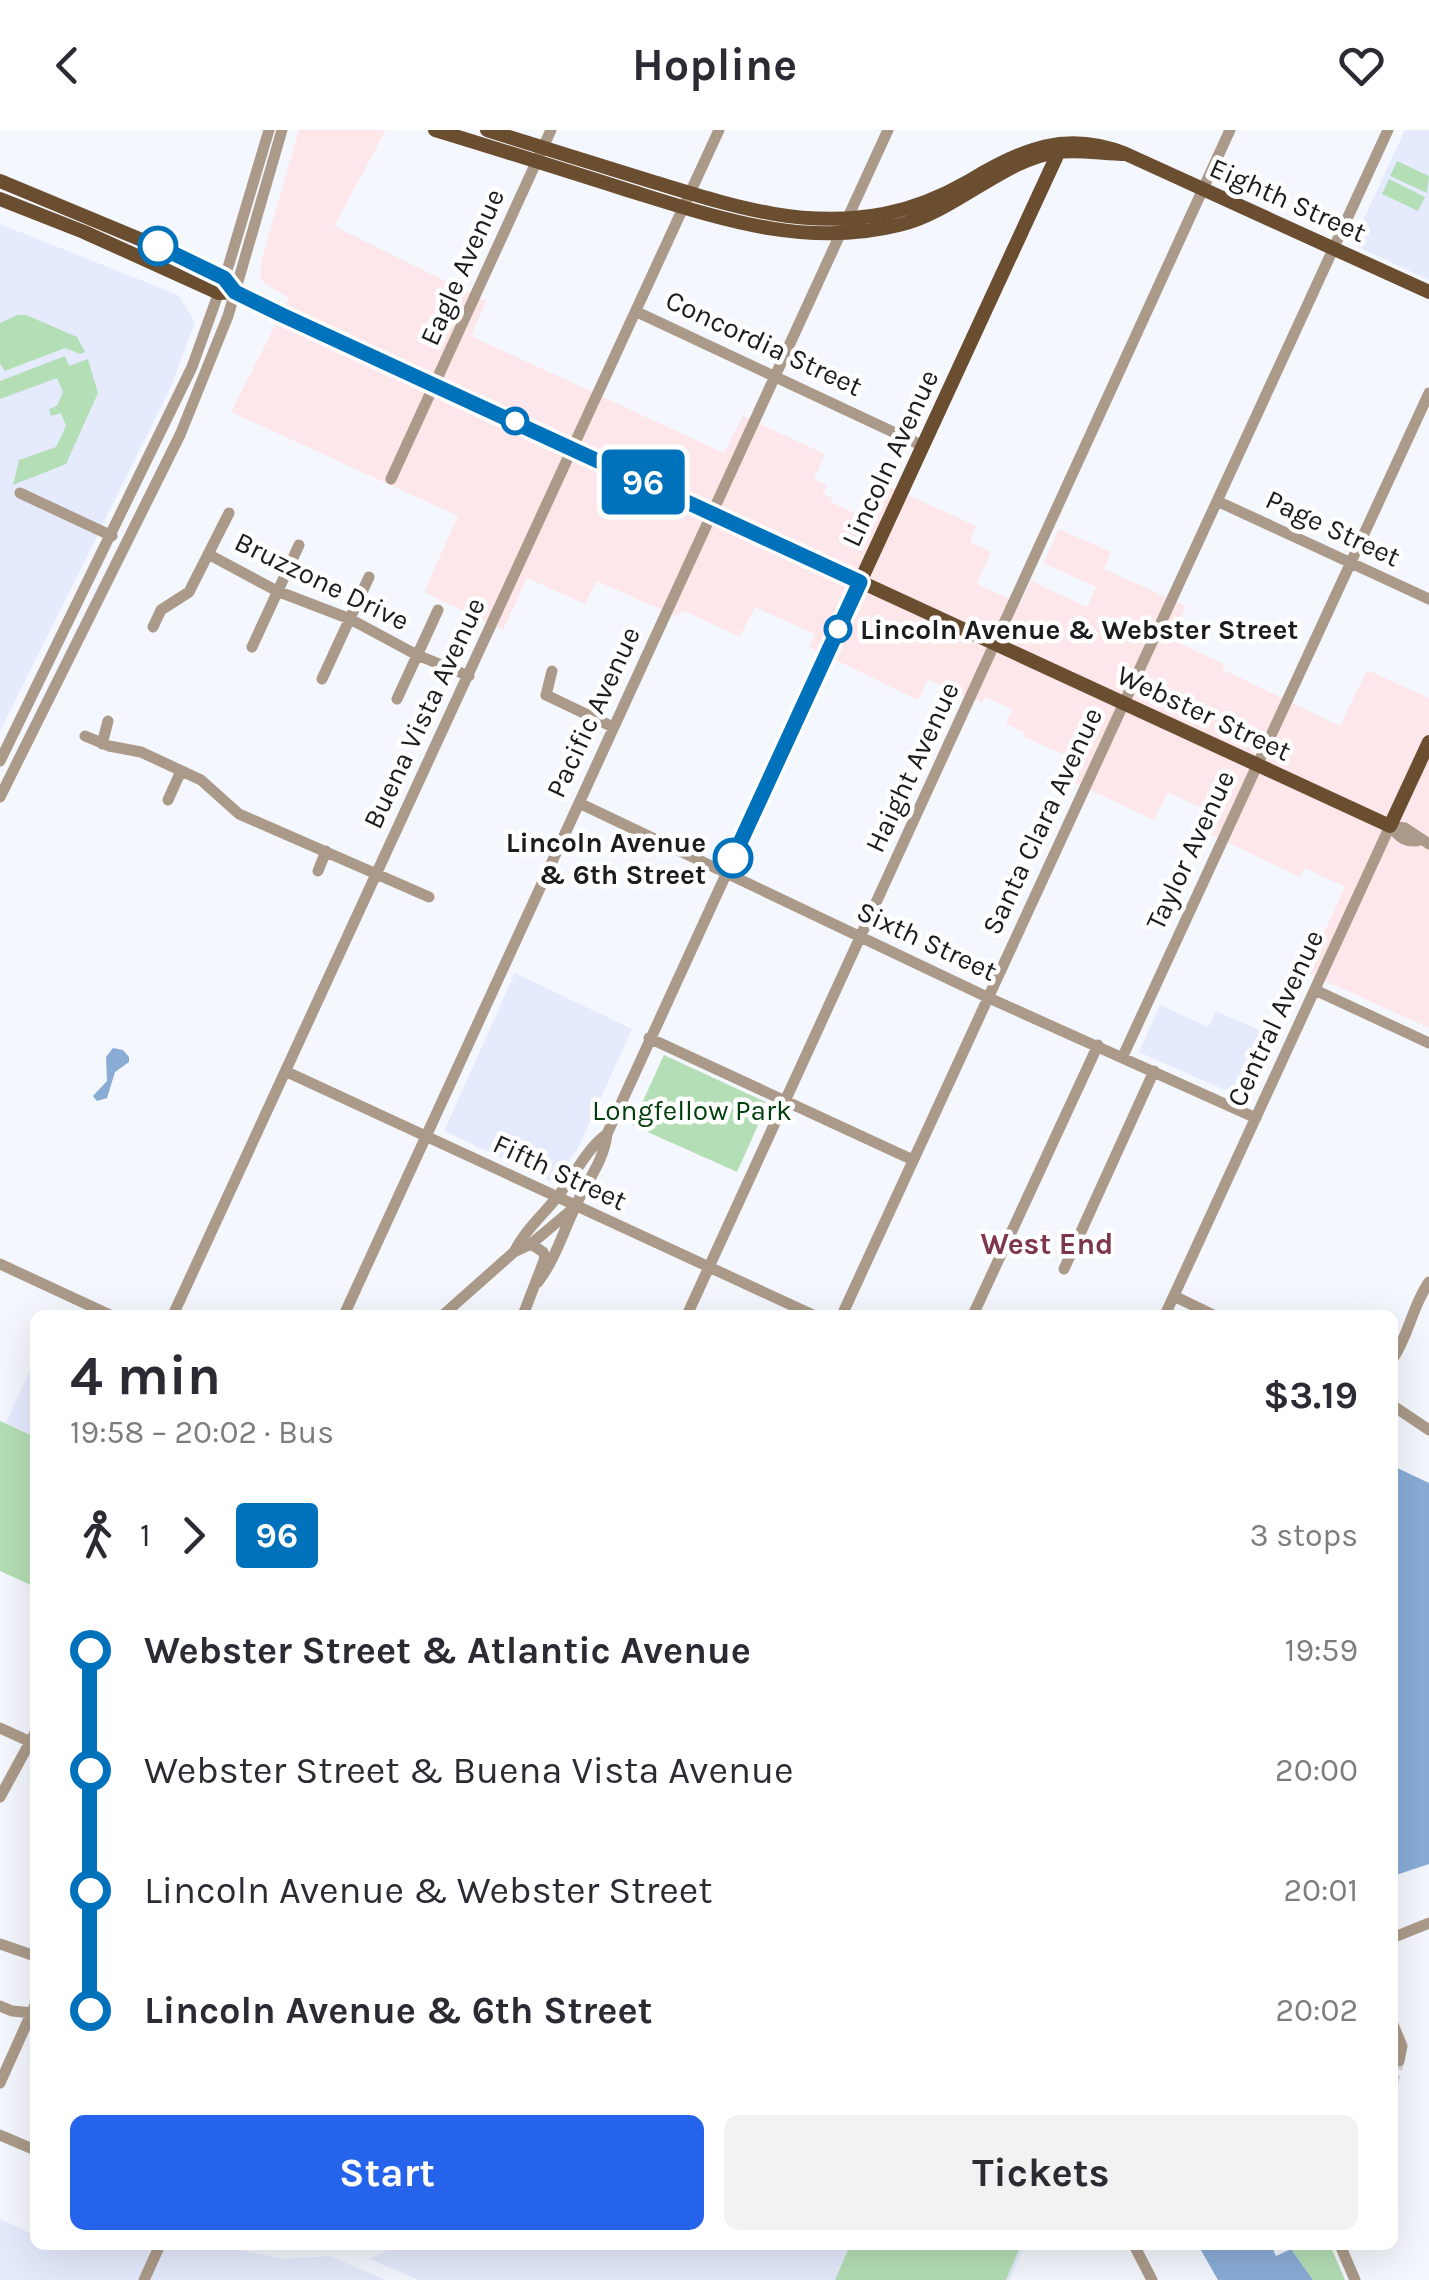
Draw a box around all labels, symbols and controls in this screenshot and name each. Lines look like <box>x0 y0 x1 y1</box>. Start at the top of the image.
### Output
icon: back <box>40 38 95 93</box>
icon: heart <box>1334 38 1389 93</box>
text: Hopline <box>632 39 797 91</box>
street label: Eighth Street <box>1205 151 1371 249</box>
street label: Eagle Avenue <box>413 184 511 350</box>
unlabelled marker <box>139 227 177 265</box>
street label: Concordia Street <box>660 283 868 403</box>
street label: Lincoln Avenue <box>835 364 945 552</box>
unlabelled marker <box>502 408 528 434</box>
line badge: 96 <box>598 450 688 514</box>
text: 96 <box>622 462 664 503</box>
street label: Page Street <box>1260 482 1406 574</box>
street label: Bruzzone Drive <box>230 525 414 637</box>
street label: Buena Vista Avenue <box>356 592 492 834</box>
place label: Lincoln Avenue & Webster Street <box>860 613 1298 646</box>
marker: Lincoln Avenue & Webster Street <box>825 616 851 642</box>
street label: Pacific Avenue <box>539 621 647 803</box>
street label: Webster Street <box>1112 658 1296 768</box>
street label: Haight Avenue <box>858 676 966 858</box>
street label: Santa Clara Avenue <box>975 702 1109 940</box>
street label: Taylor Avenue <box>1139 765 1241 935</box>
place label: Lincoln Avenue & 6th Street <box>506 826 706 891</box>
marker: Lincoln Avenue & 6th Street <box>714 839 752 877</box>
street label: Sixth Street <box>852 894 1002 988</box>
street label: Central Avenue <box>1220 924 1330 1112</box>
park label: Longfellow Park <box>592 1094 792 1127</box>
street label: Fifth Street <box>488 1127 632 1217</box>
district label: West End <box>980 1226 1114 1262</box>
text: 4 min <box>70 1344 221 1408</box>
text: $3.19 <box>1263 1373 1358 1418</box>
text: 19:58 – 20:02 · Bus <box>70 1414 334 1451</box>
icon: walk <box>70 1508 125 1563</box>
icon: forward <box>166 1508 221 1563</box>
text: 96 <box>256 1515 298 1556</box>
text: 1 <box>140 1517 151 1554</box>
text: 3 stops <box>1250 1517 1358 1554</box>
text: Webster Street & Atlantic Avenue <box>144 1628 751 1673</box>
text: 19:59 <box>1285 1632 1358 1669</box>
text: Webster Street & Buena Vista Avenue <box>144 1748 793 1793</box>
text: 20:00 <box>1275 1752 1358 1789</box>
text: Lincoln Avenue & Webster Street <box>144 1868 712 1913</box>
text: 20:01 <box>1284 1872 1358 1909</box>
text: Lincoln Avenue & 6th Street <box>144 1988 653 2033</box>
text: 20:02 <box>1276 1992 1358 2029</box>
button: Start <box>70 2115 704 2230</box>
button: Tickets <box>724 2115 1358 2230</box>

